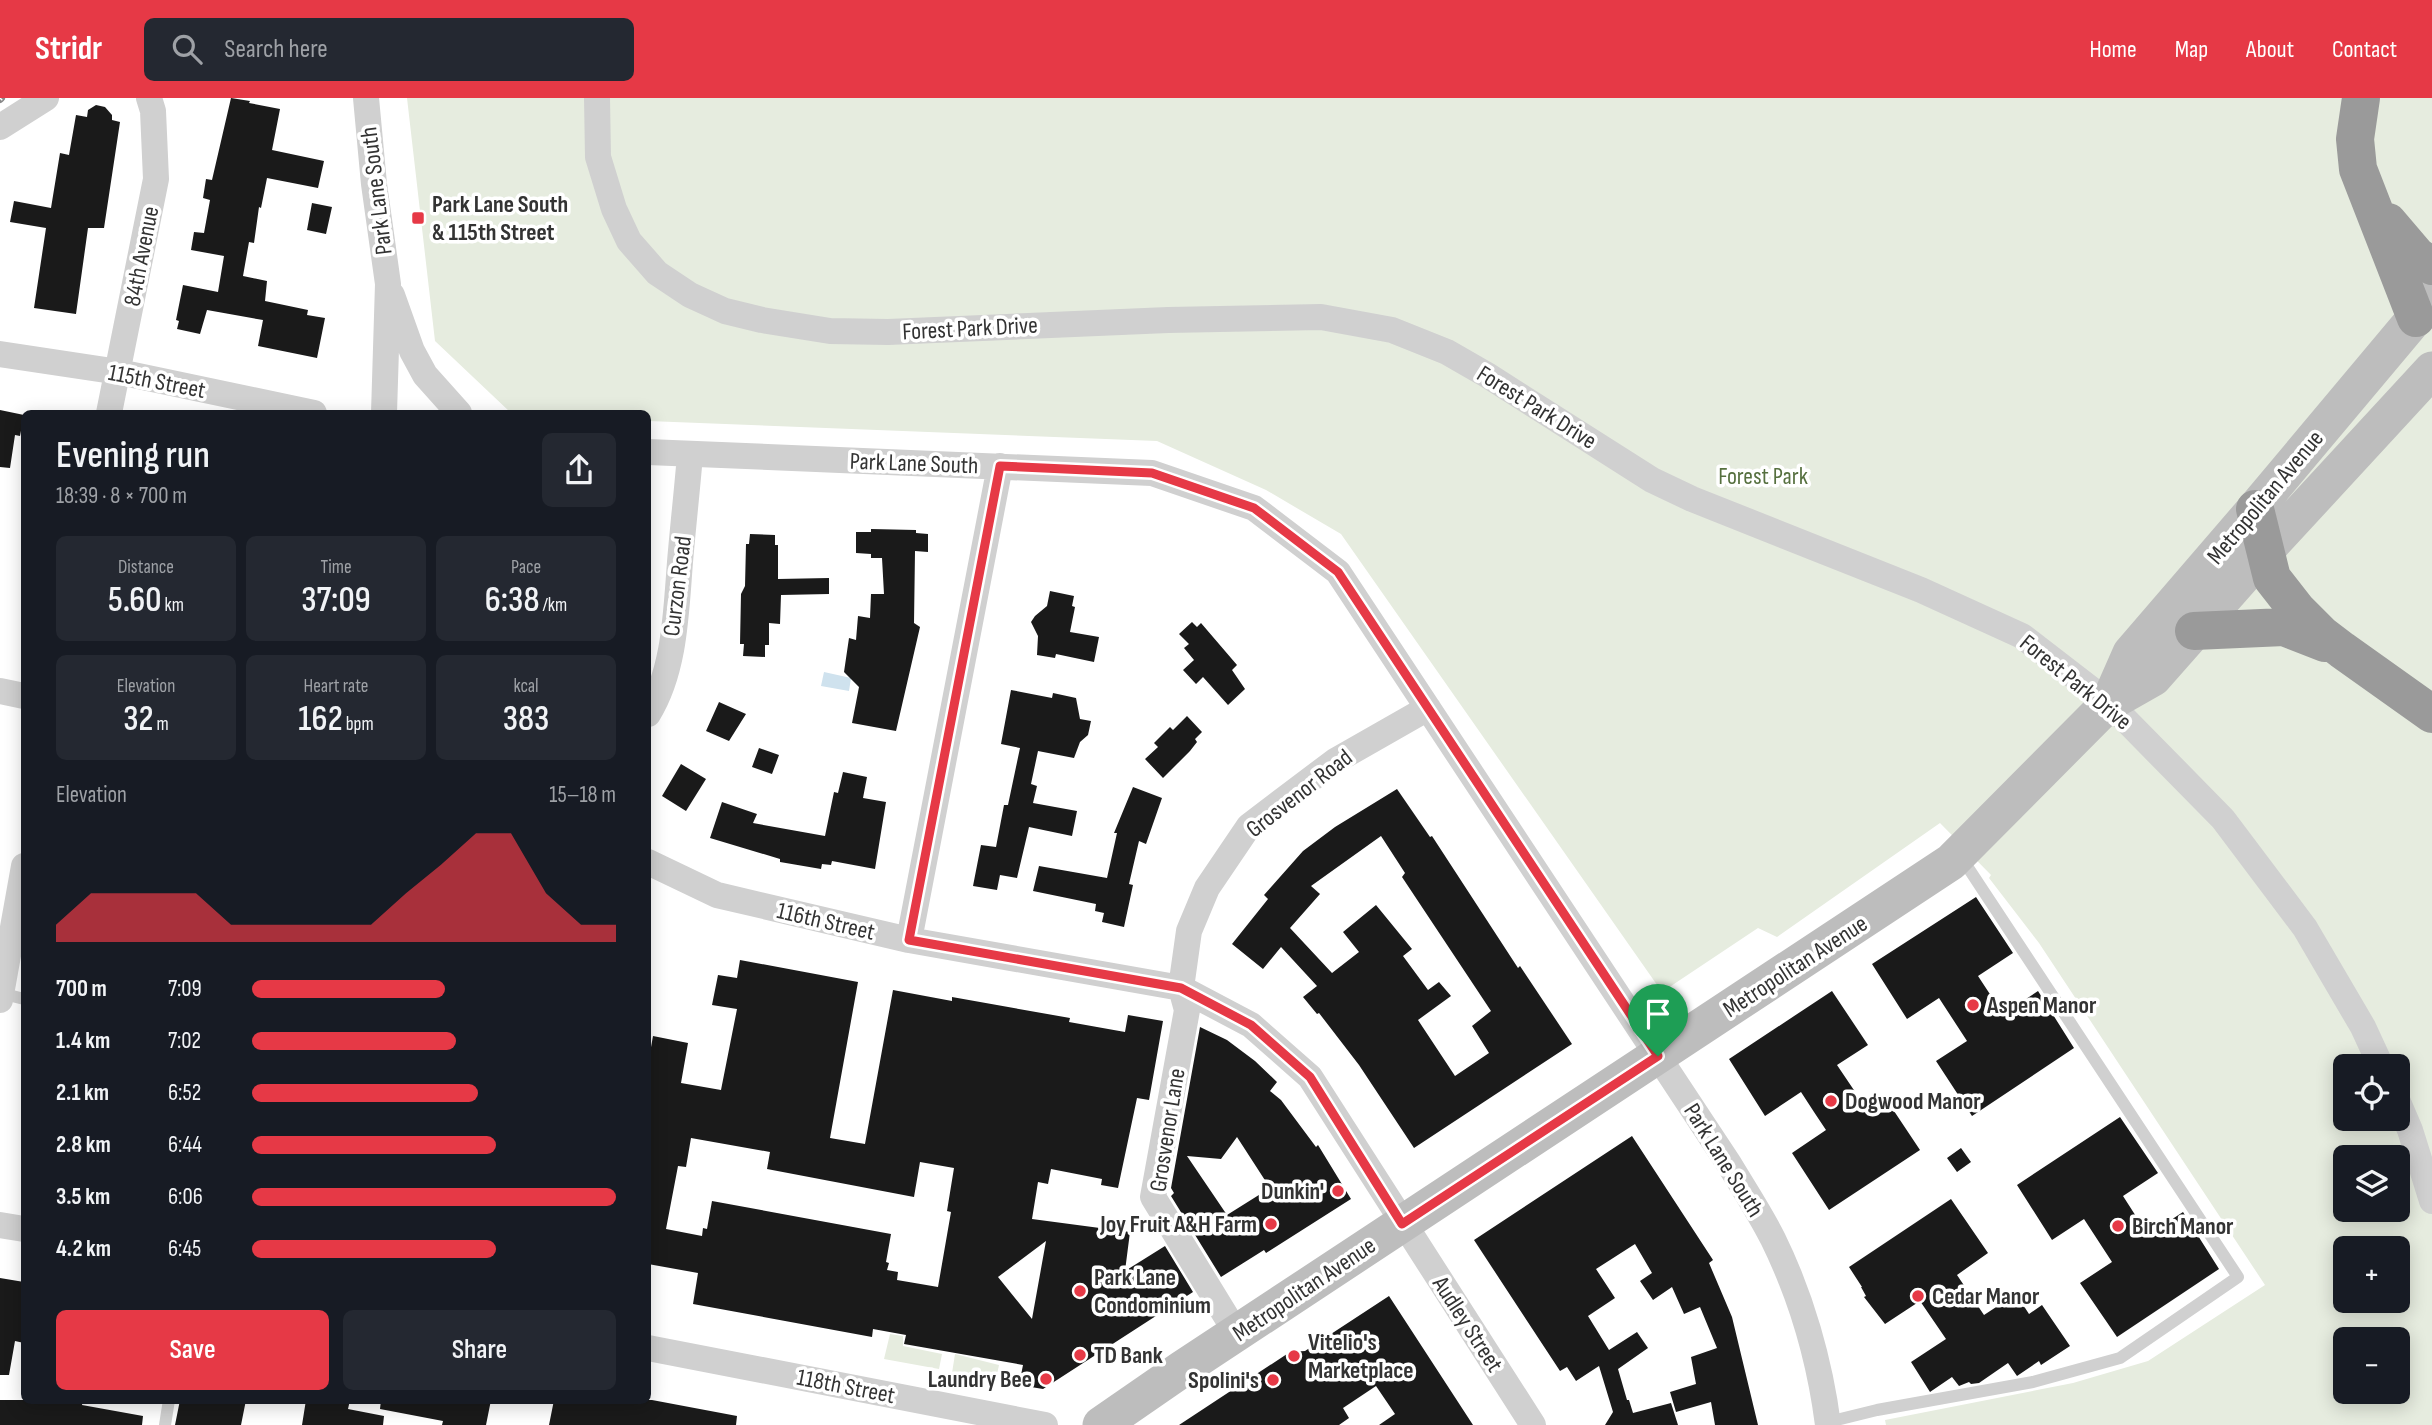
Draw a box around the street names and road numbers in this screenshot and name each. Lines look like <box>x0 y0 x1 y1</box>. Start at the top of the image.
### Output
street label: Park Lane South <box>354 125 399 257</box>
street label: 84th Avenue <box>118 204 165 308</box>
street label: Forest Park Drive <box>902 310 1038 347</box>
street label: 115th Street <box>106 358 208 405</box>
street label: Forest Park Drive <box>1472 359 1602 456</box>
street label: Metropolitan Avenue <box>2201 424 2330 570</box>
street label: Park Lane South <box>849 447 979 480</box>
street label: Curzon Road <box>657 534 698 638</box>
street label: Forest Park Drive <box>2014 628 2137 736</box>
street label: Grosvenor Road <box>1240 743 1358 844</box>
street label: 116th Street <box>774 896 878 947</box>
street label: Metropolitan Avenue <box>1718 909 1873 1024</box>
street label: Grosvenor Lane <box>1143 1066 1192 1194</box>
street label: Park Lane South <box>1677 1098 1770 1222</box>
street label: Metropolitan Avenue <box>1227 1231 1381 1348</box>
street label: Audley Street <box>1425 1270 1509 1377</box>
street label: 118th Street <box>794 1363 897 1410</box>

